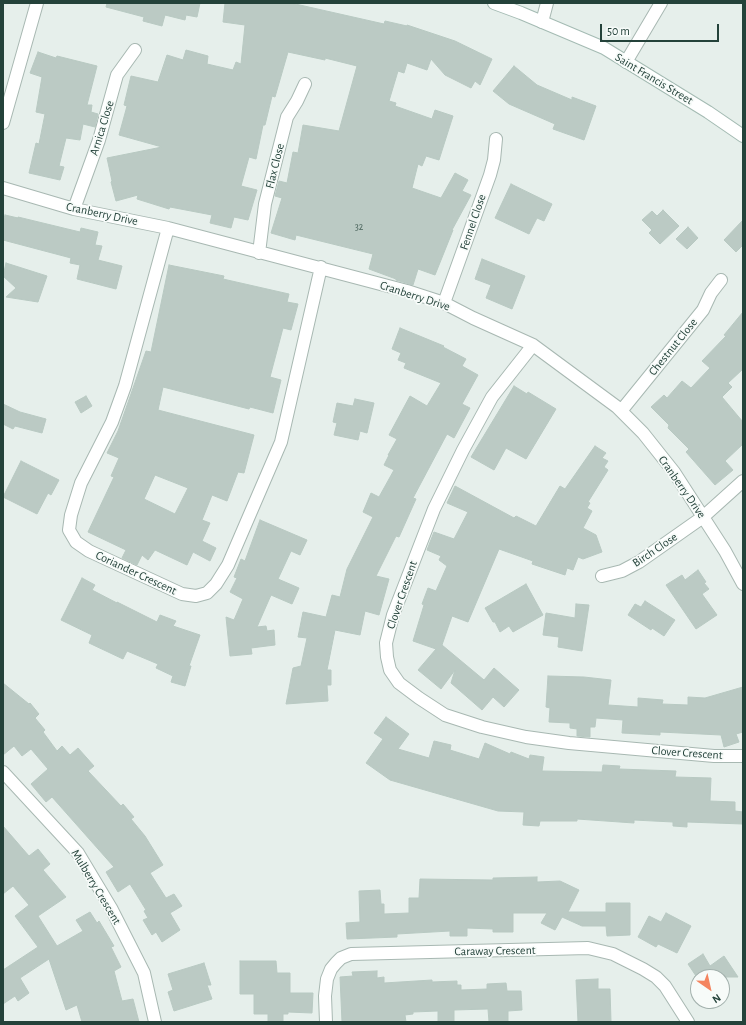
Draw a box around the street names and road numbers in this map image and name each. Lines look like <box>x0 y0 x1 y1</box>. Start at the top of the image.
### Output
street label: Saint Francis Street <box>612 50 696 108</box>
street label: Arnica Close <box>87 99 117 157</box>
street label: Flax Close <box>262 142 288 190</box>
street label: Fennel Close <box>457 192 489 252</box>
street label: Cranberry Drive <box>65 199 139 229</box>
street label: Cranberry Drive <box>378 278 452 314</box>
street label: Chestnut Close <box>646 315 700 379</box>
street label: Cranberry Drive <box>655 453 709 521</box>
street label: Birch Close <box>630 530 680 570</box>
street label: Coriander Crescent <box>93 548 179 598</box>
street label: Clover Crescent <box>384 559 420 631</box>
street label: Clover Crescent <box>651 743 723 763</box>
street label: Mulberry Crescent <box>68 847 124 927</box>
street label: Caraway Crescent <box>454 943 536 959</box>

